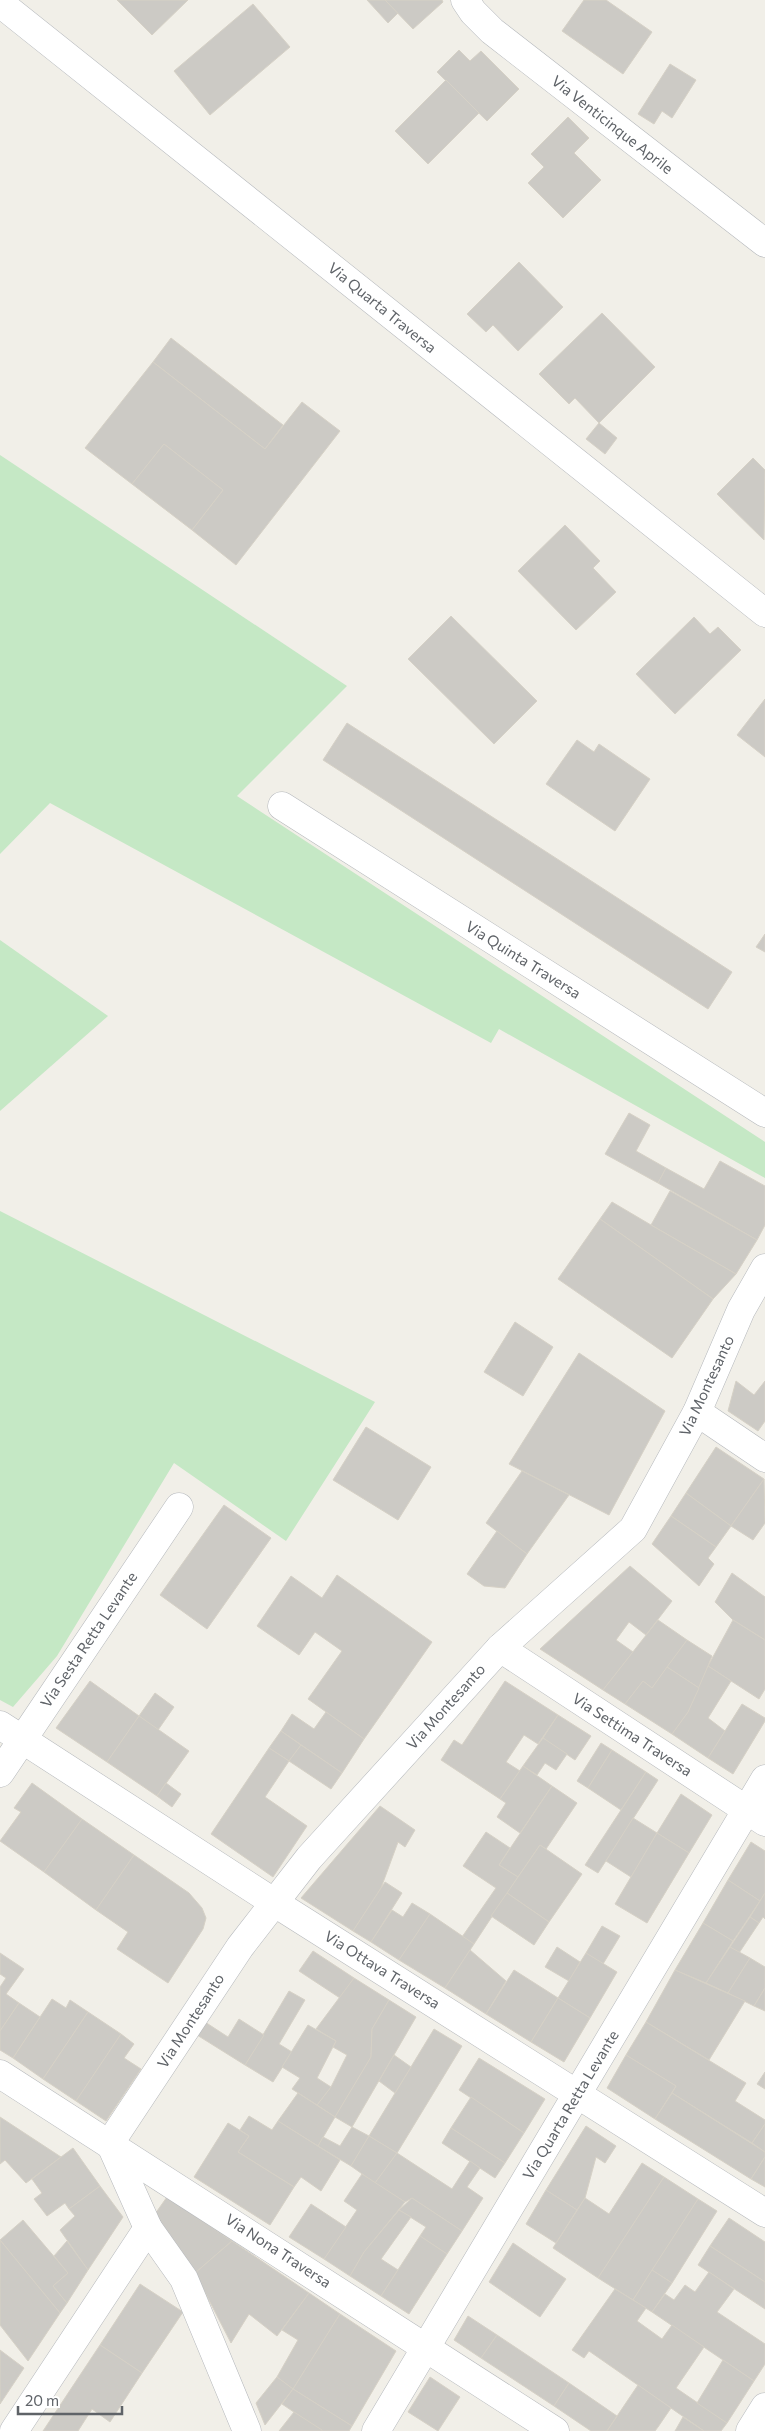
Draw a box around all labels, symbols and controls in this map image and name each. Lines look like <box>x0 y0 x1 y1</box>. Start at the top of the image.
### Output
street label: Via Venticinque Aprile <box>548 71 677 177</box>
street label: Via Quarta Traversa <box>325 258 440 356</box>
street label: Via Quinta Traversa <box>463 916 584 1002</box>
street label: Via Montesanto <box>675 1332 737 1439</box>
street label: Via Sesta Retta Levante <box>36 1568 140 1711</box>
street label: Via Montesanto <box>402 1660 488 1753</box>
street label: Via Settima Traversa <box>569 1689 696 1780</box>
street label: Via Ottava Traversa <box>321 1926 444 2012</box>
street label: Via Montesanto <box>153 1970 227 2071</box>
street label: Via Quarta Retta Levante <box>518 2027 622 2182</box>
street label: Via Nona Traversa <box>222 2209 335 2291</box>
scale bar <box>18 2384 121 2416</box>
text: 20 m <box>25 2391 59 2409</box>

